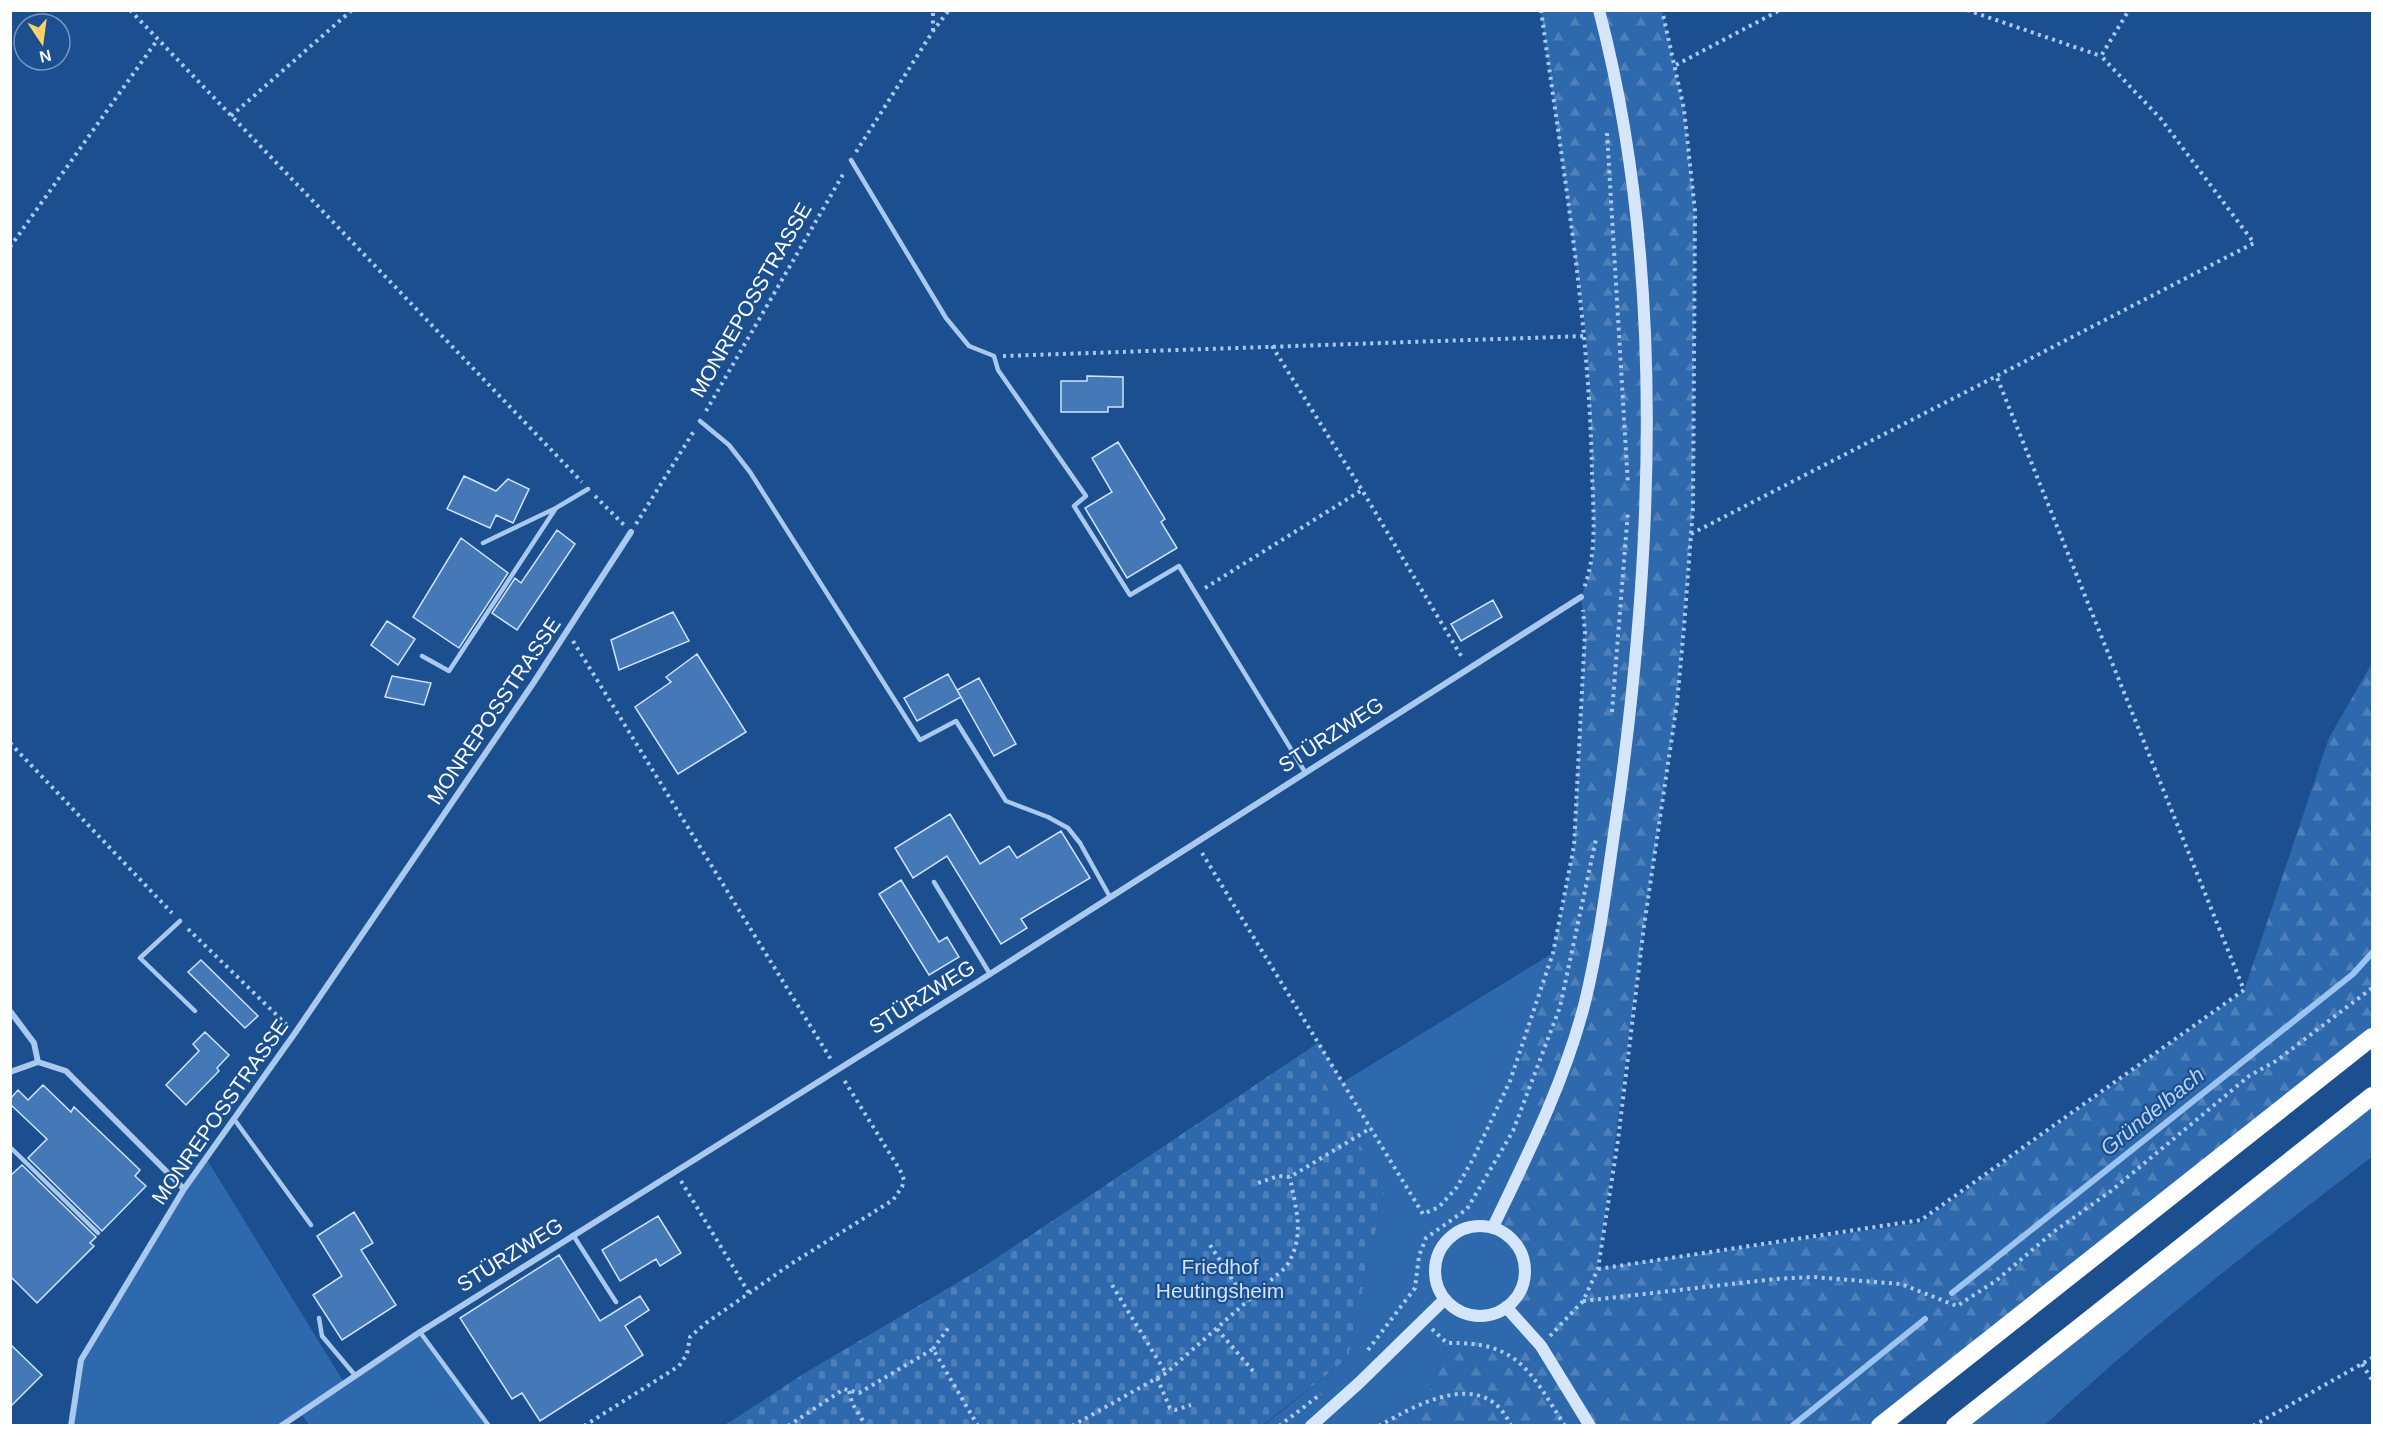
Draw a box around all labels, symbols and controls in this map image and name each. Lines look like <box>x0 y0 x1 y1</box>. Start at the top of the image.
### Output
north arrow <box>12 12 72 72</box>
text: N <box>38 47 53 66</box>
street label: MONREPOSSTRASSE <box>685 199 816 401</box>
street label: MONREPOSSTRASSE <box>422 613 565 809</box>
street label: STÜRZWEG <box>1274 692 1387 777</box>
street label: STÜRZWEG <box>865 955 979 1038</box>
street label: MONREPOSSTRASSE <box>147 1015 292 1209</box>
water label: Gründelbach <box>2095 1062 2209 1161</box>
street label: STÜRZWEG <box>453 1213 567 1296</box>
park label: Friedhof Heutingsheim <box>1156 1255 1284 1302</box>

